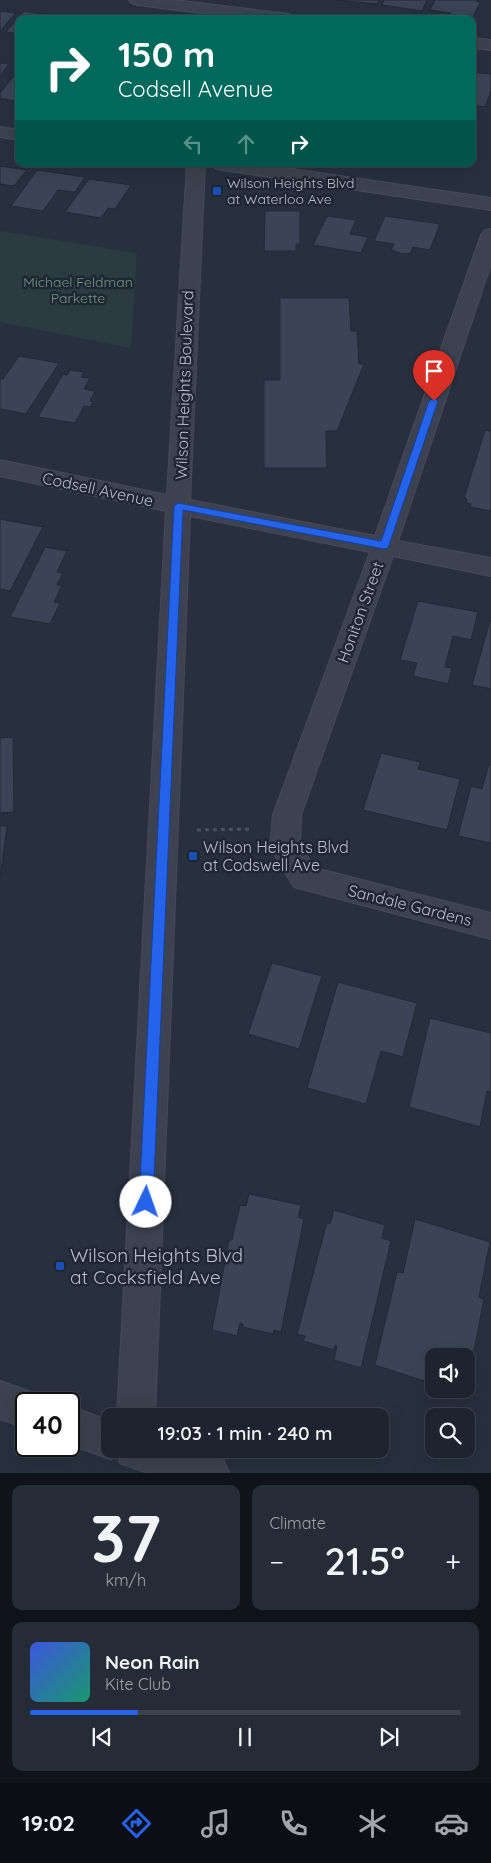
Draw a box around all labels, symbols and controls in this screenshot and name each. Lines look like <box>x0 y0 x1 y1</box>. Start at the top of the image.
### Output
text: 150 m <box>118 32 215 76</box>
icon: right <box>35 35 100 100</box>
text: Codsell Avenue <box>118 75 273 103</box>
icon: left <box>179 130 207 158</box>
icon: ahead <box>232 130 260 158</box>
icon: right <box>285 130 313 158</box>
place label: Wilson Heights Blvd at Waterloo Ave <box>227 174 355 208</box>
marker: Wilson Heights Blvd at Waterloo Ave <box>211 185 223 197</box>
park label: Michael Feldman Parkette <box>23 273 133 307</box>
street label: Wilson Heights Boulevard <box>171 290 197 480</box>
pin <box>413 350 455 401</box>
icon: arrive <box>420 357 448 385</box>
street label: Codsell Avenue <box>41 467 155 511</box>
street label: Honiton Street <box>332 559 388 665</box>
place label: Wilson Heights Blvd at Codswell Ave <box>203 837 349 875</box>
marker: Wilson Heights Blvd at Codswell Ave <box>187 850 199 862</box>
street label: Sandale Gardens <box>346 880 474 930</box>
position arrow <box>119 1175 171 1227</box>
place label: Wilson Heights Blvd at Cocksfield Ave <box>70 1243 243 1289</box>
marker: Wilson Heights Blvd at Cocksfield Ave <box>54 1260 66 1272</box>
map controls <box>425 1348 475 1458</box>
button: sound <box>425 1348 475 1398</box>
speed limit sign: 40 <box>15 1392 80 1457</box>
button: search <box>425 1408 475 1458</box>
text: 19:03 · 1 min · 240 m <box>158 1421 332 1445</box>
text: 37 <box>90 1497 161 1578</box>
text: Climate <box>270 1513 326 1533</box>
text: 21.5° <box>325 1537 405 1585</box>
text: − <box>270 1544 284 1579</box>
text: + <box>445 1544 461 1579</box>
text: km/h <box>105 1570 146 1590</box>
text: Neon Rain <box>105 1650 200 1674</box>
text: Kite Club <box>105 1674 171 1694</box>
icon: previous <box>88 1723 116 1751</box>
icon: pause <box>231 1723 259 1751</box>
icon: next <box>375 1723 403 1751</box>
icon: directions <box>119 1806 154 1841</box>
icon: music <box>198 1806 233 1841</box>
icon: phone <box>276 1806 311 1841</box>
icon: climate <box>355 1806 390 1841</box>
icon: car <box>434 1806 469 1841</box>
text: 19:02 <box>22 1809 75 1837</box>

